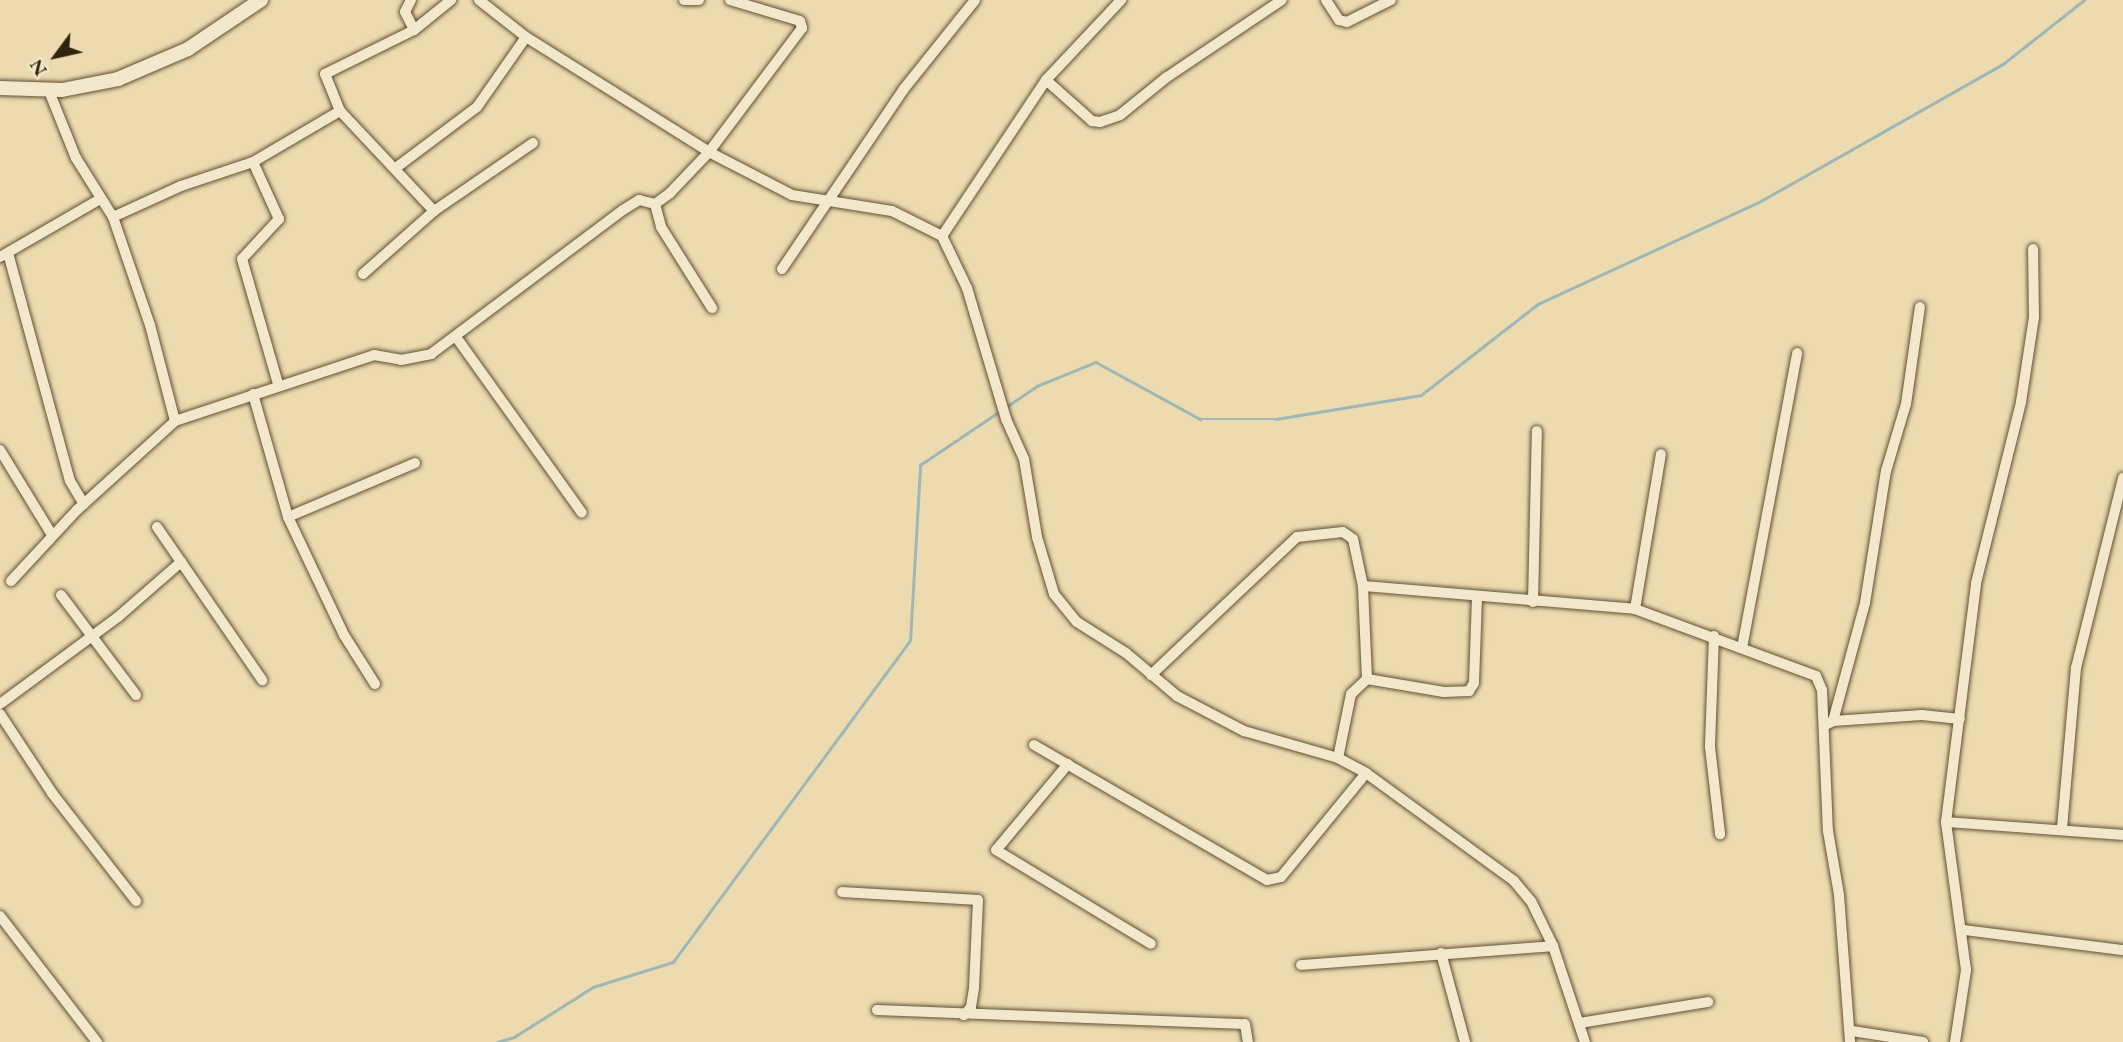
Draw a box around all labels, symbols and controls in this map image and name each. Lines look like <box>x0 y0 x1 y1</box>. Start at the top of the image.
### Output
north arrow <box>21 21 91 91</box>
text: N <box>23 54 53 81</box>

